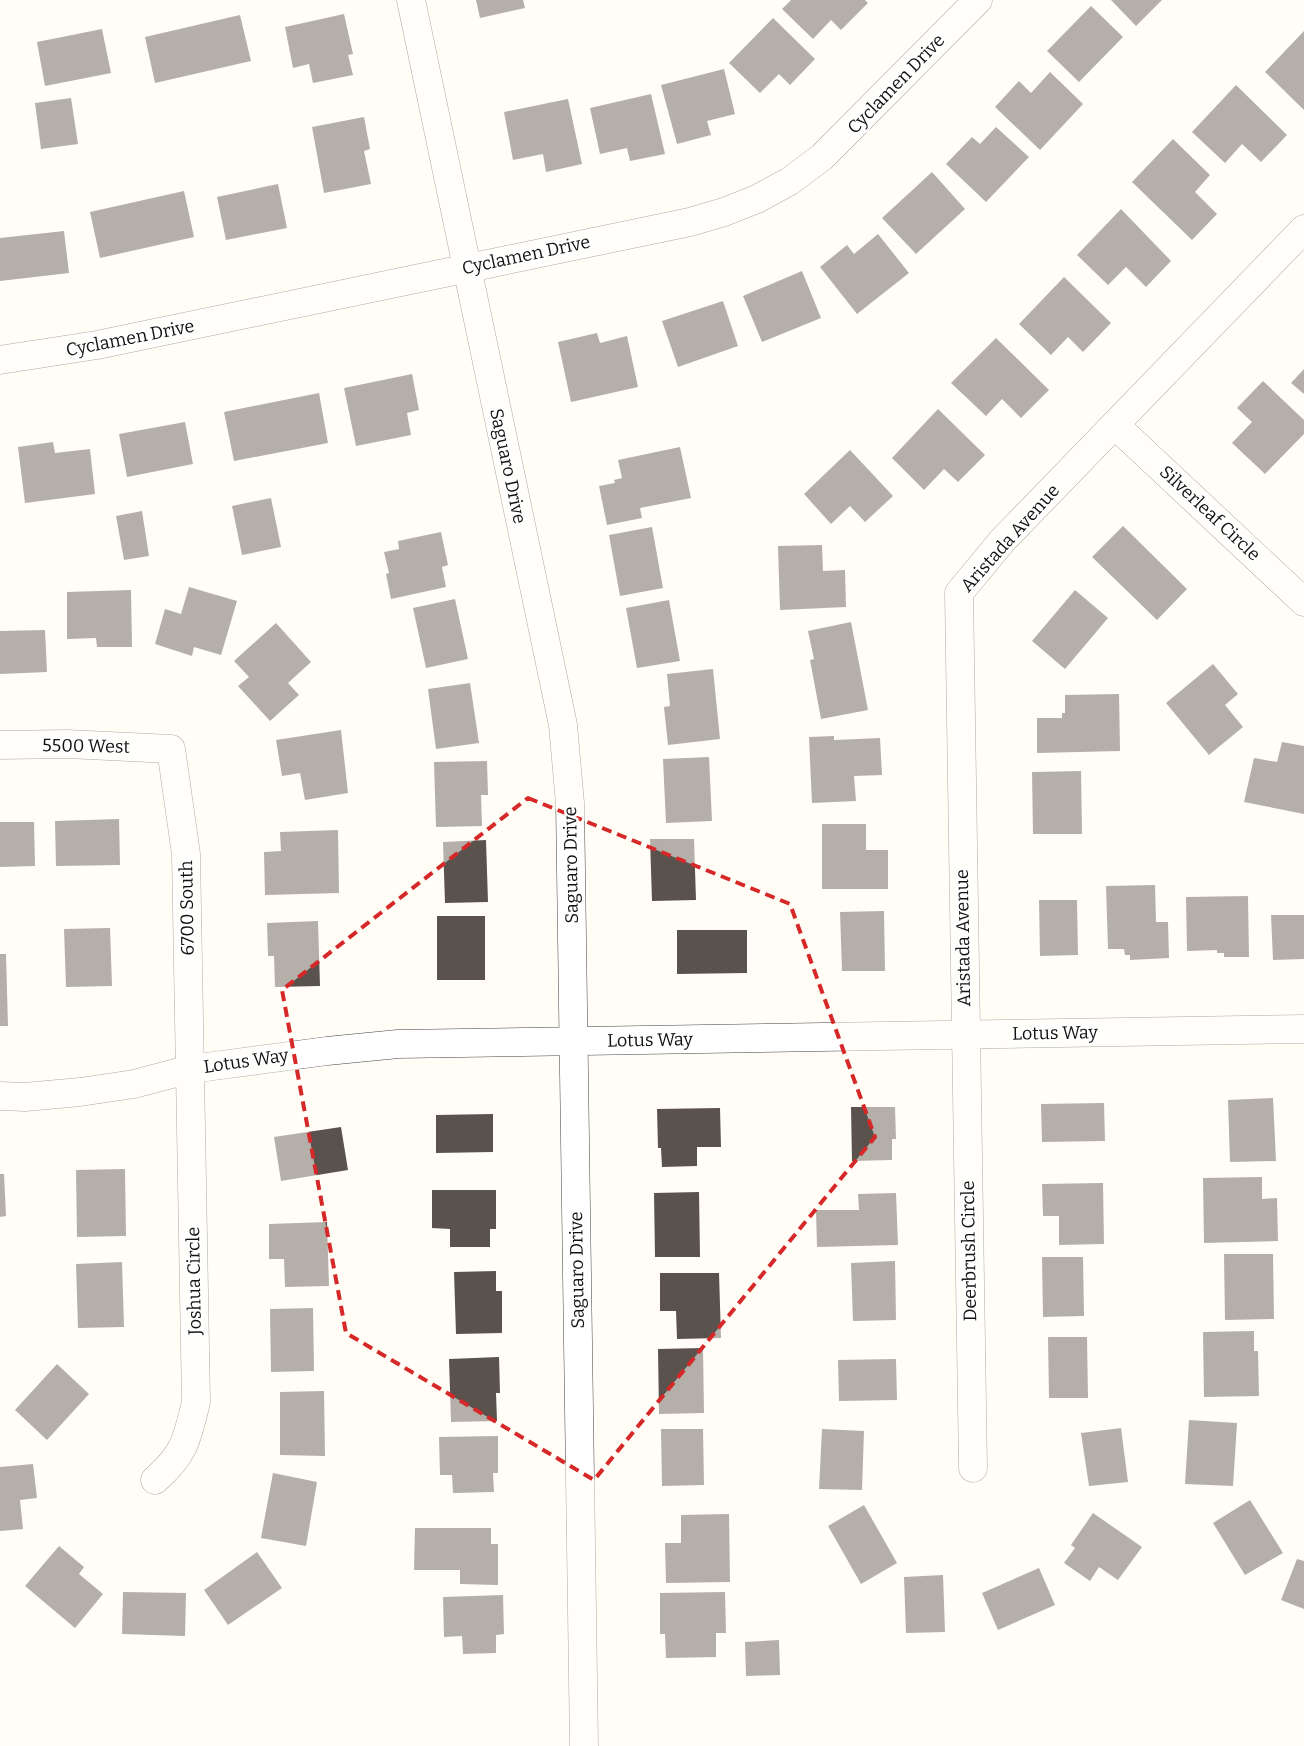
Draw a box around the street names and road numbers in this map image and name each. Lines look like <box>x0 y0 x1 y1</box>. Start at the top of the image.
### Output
street label: Cyclamen Drive <box>843 29 949 139</box>
street label: Cyclamen Drive <box>460 231 592 279</box>
street label: Cyclamen Drive <box>64 315 196 361</box>
street label: Saguaro Drive <box>485 406 531 526</box>
street label: Silverleaf Circle <box>1155 461 1265 565</box>
street label: Aristada Avenue <box>956 480 1064 596</box>
street label: 5500 West <box>42 734 131 758</box>
street label: Saguaro Drive <box>559 806 583 924</box>
street label: 6700 South <box>175 860 199 956</box>
street label: Aristada Avenue <box>951 869 975 1007</box>
street label: Lotus Way <box>1012 1021 1099 1045</box>
street label: Lotus Way <box>607 1028 694 1052</box>
street label: Lotus Way <box>202 1044 290 1078</box>
street label: Deerbrush Circle <box>957 1180 981 1322</box>
street label: Saguaro Drive <box>565 1211 589 1329</box>
street label: Joshua Circle <box>182 1227 206 1336</box>

